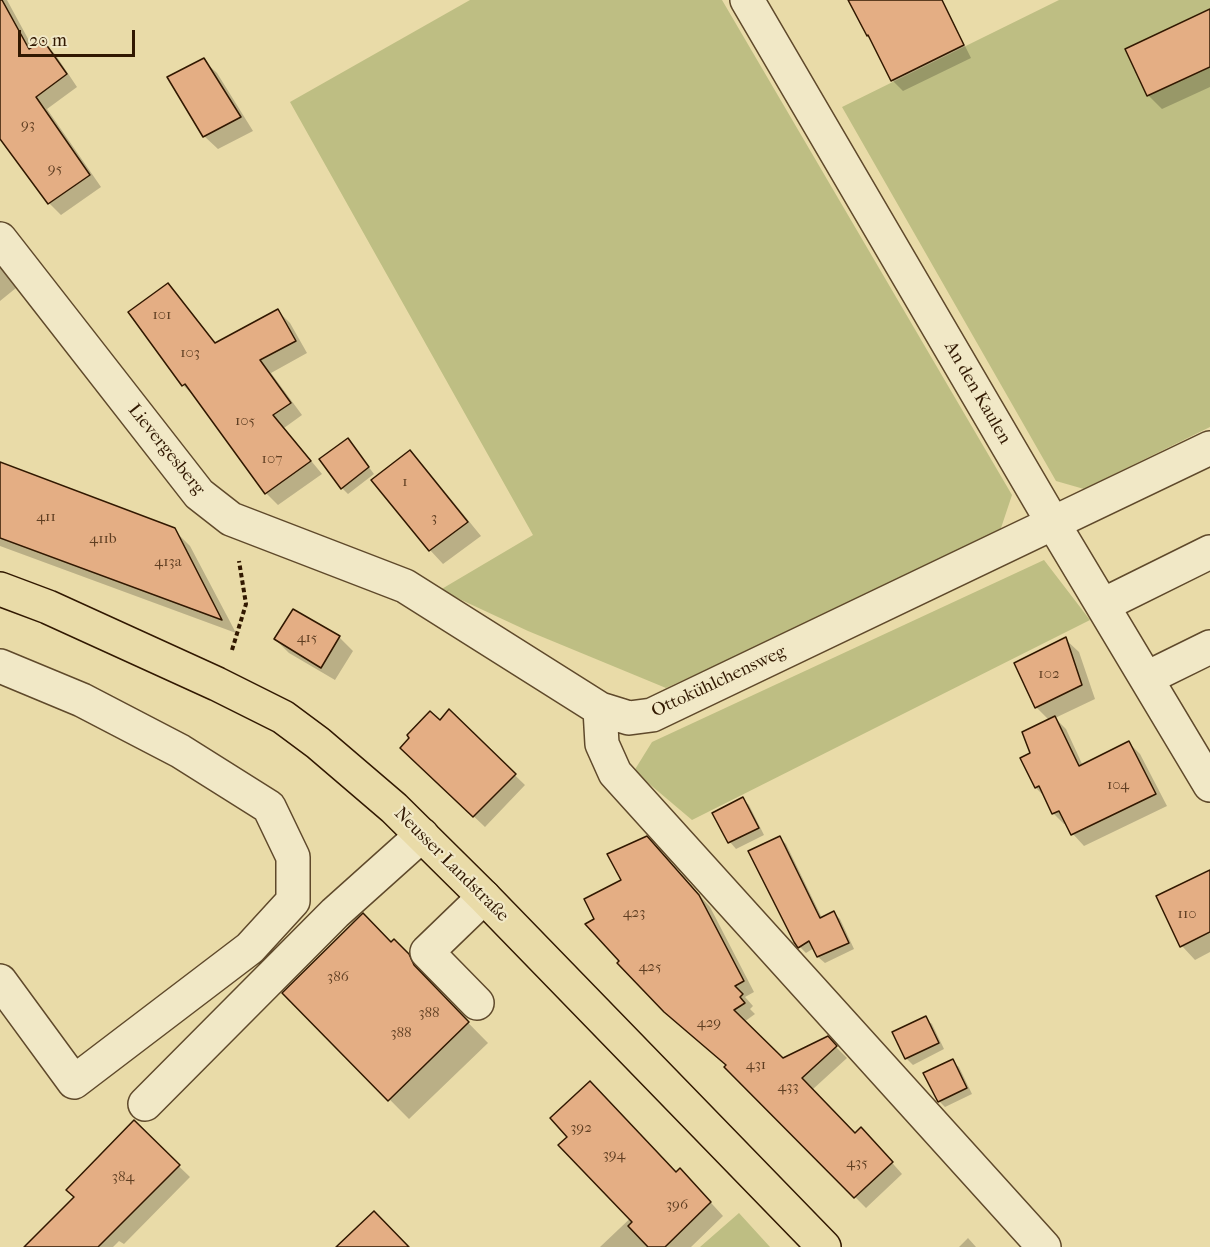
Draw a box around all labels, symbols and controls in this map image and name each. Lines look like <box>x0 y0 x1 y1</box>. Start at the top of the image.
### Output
scale bar <box>21 18 138 56</box>
text: 20 m <box>29 30 67 51</box>
house number: 93 <box>21 116 35 134</box>
house number: 95 <box>48 160 62 178</box>
house number: 101 <box>153 306 171 324</box>
street label: An den Kaulen <box>939 338 1015 448</box>
house number: 103 <box>180 344 200 362</box>
street label: Lievergesberg <box>123 400 209 500</box>
house number: 105 <box>235 412 255 430</box>
house number: 107 <box>262 450 282 468</box>
house number: 1 <box>402 473 408 491</box>
house number: 411 <box>36 508 56 526</box>
house number: 3 <box>431 509 437 527</box>
house number: 411b <box>89 530 117 548</box>
house number: 413a <box>154 553 182 571</box>
house number: 415 <box>297 629 317 647</box>
street label: Ottokühlchensweg <box>648 641 790 723</box>
house number: 102 <box>1038 665 1060 683</box>
house number: 104 <box>1107 776 1129 794</box>
street label: Neusser Landstraße <box>389 803 513 927</box>
house number: 423 <box>623 904 645 922</box>
house number: 110 <box>1178 905 1196 923</box>
house number: 425 <box>638 958 662 976</box>
house number: 386 <box>327 968 349 986</box>
house number: 388 <box>418 1004 440 1022</box>
house number: 429 <box>697 1014 721 1032</box>
house number: 388 <box>390 1024 412 1042</box>
house number: 431 <box>746 1056 766 1074</box>
house number: 433 <box>777 1078 799 1096</box>
house number: 392 <box>570 1119 592 1137</box>
house number: 394 <box>603 1146 625 1164</box>
house number: 435 <box>846 1154 868 1172</box>
house number: 384 <box>112 1168 134 1186</box>
house number: 396 <box>666 1196 688 1214</box>

